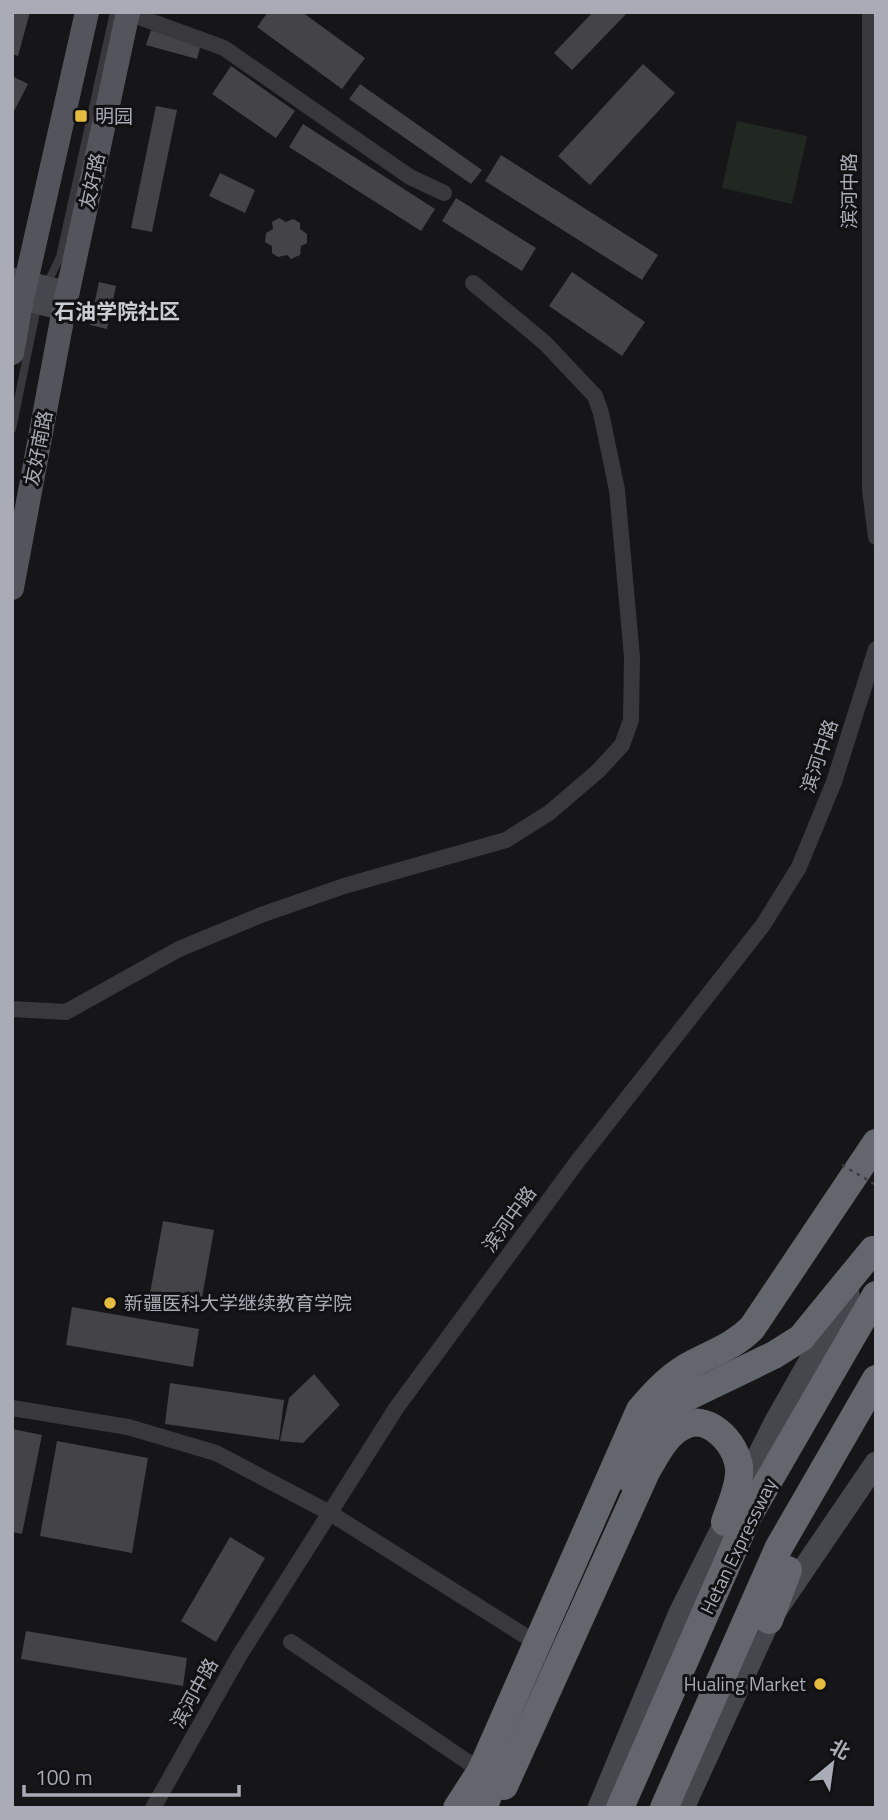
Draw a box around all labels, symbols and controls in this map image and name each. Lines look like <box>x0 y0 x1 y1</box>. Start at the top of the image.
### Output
place label: 明园 <box>95 101 133 130</box>
marker: 明园 <box>73 108 89 124</box>
street label: 友好路 <box>71 150 112 212</box>
street label: 滨河中路 <box>834 153 863 229</box>
district label: 石油学院社区 <box>54 295 180 327</box>
street label: 友好南路 <box>16 408 59 488</box>
street label: 滨河中路 <box>792 715 845 796</box>
street label: 滨河中路 <box>475 1179 543 1258</box>
place label: 新疆医科大学继续教育学院 <box>124 1288 352 1317</box>
marker: 新疆医科大学继续教育学院 <box>102 1295 118 1311</box>
street label: Hetan Expressway <box>692 1473 783 1619</box>
street label: 滨河中路 <box>162 1652 225 1733</box>
place label: Hualing Market <box>684 1669 806 1698</box>
marker: Hualing Market <box>812 1676 828 1692</box>
north arrow <box>797 1729 867 1799</box>
text: 北 <box>825 1731 856 1766</box>
scale bar <box>24 1754 240 1798</box>
text: 100 m <box>35 1761 92 1793</box>

